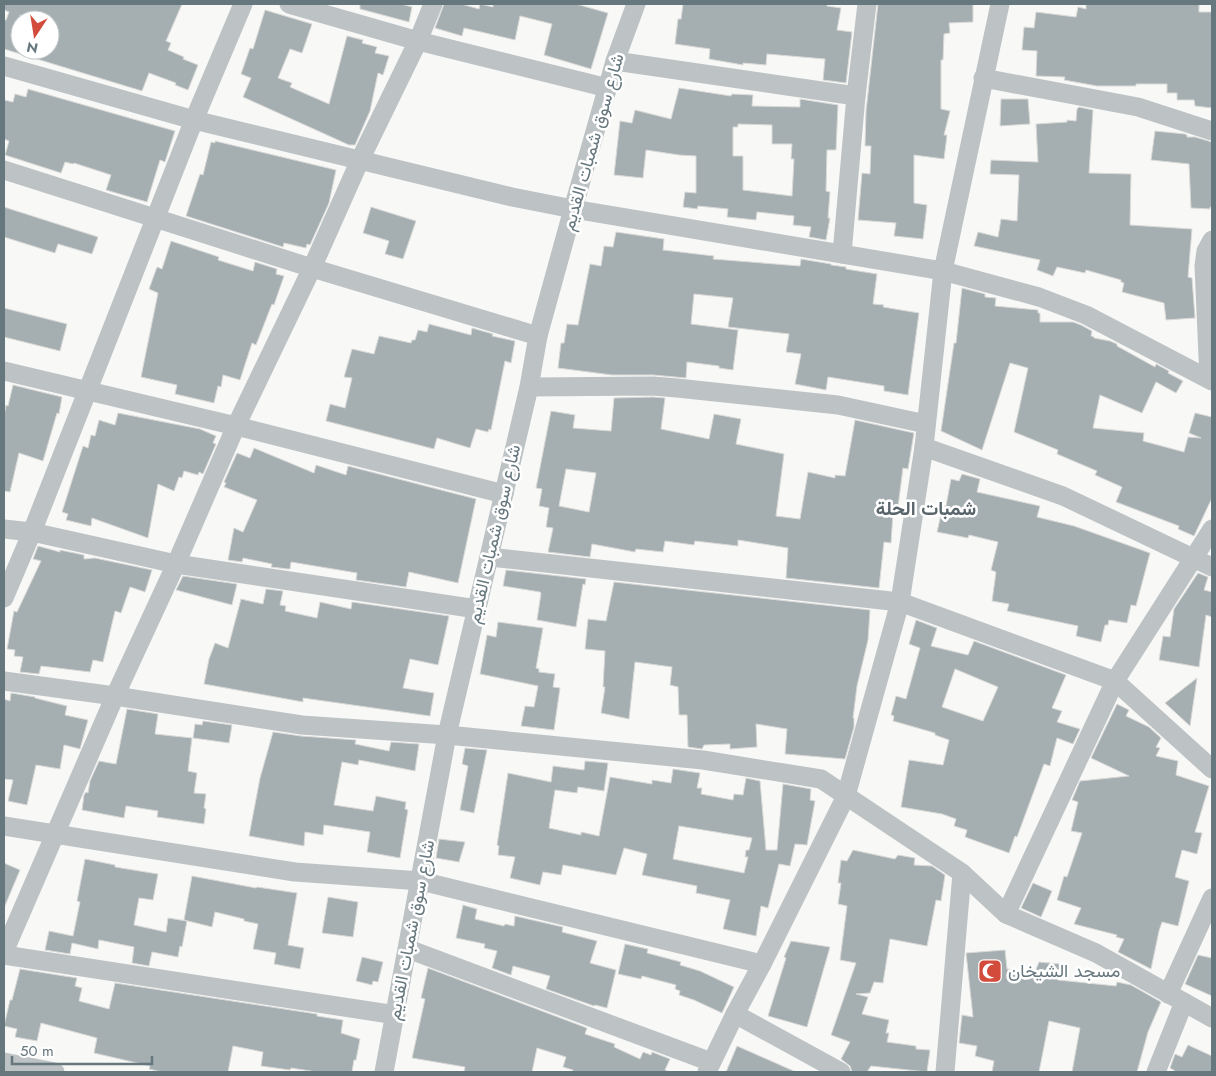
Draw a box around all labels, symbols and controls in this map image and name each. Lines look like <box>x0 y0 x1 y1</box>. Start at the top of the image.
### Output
north arrow <box>10 10 60 60</box>
text: N <box>25 37 40 59</box>
street label: شارع سوق شمبات القديم <box>555 50 631 234</box>
street label: شارع سوق شمبات القديم <box>461 442 527 626</box>
district label: شمبات الحلة <box>876 495 976 522</box>
street label: شارع سوق شمبات القديم <box>381 838 441 1022</box>
mosque icon: مسجد الشيخان <box>977 958 1003 984</box>
place label: مسجد الشيخان <box>1008 958 1120 984</box>
scale bar <box>12 1034 152 1066</box>
text: 50 m <box>20 1040 54 1062</box>

